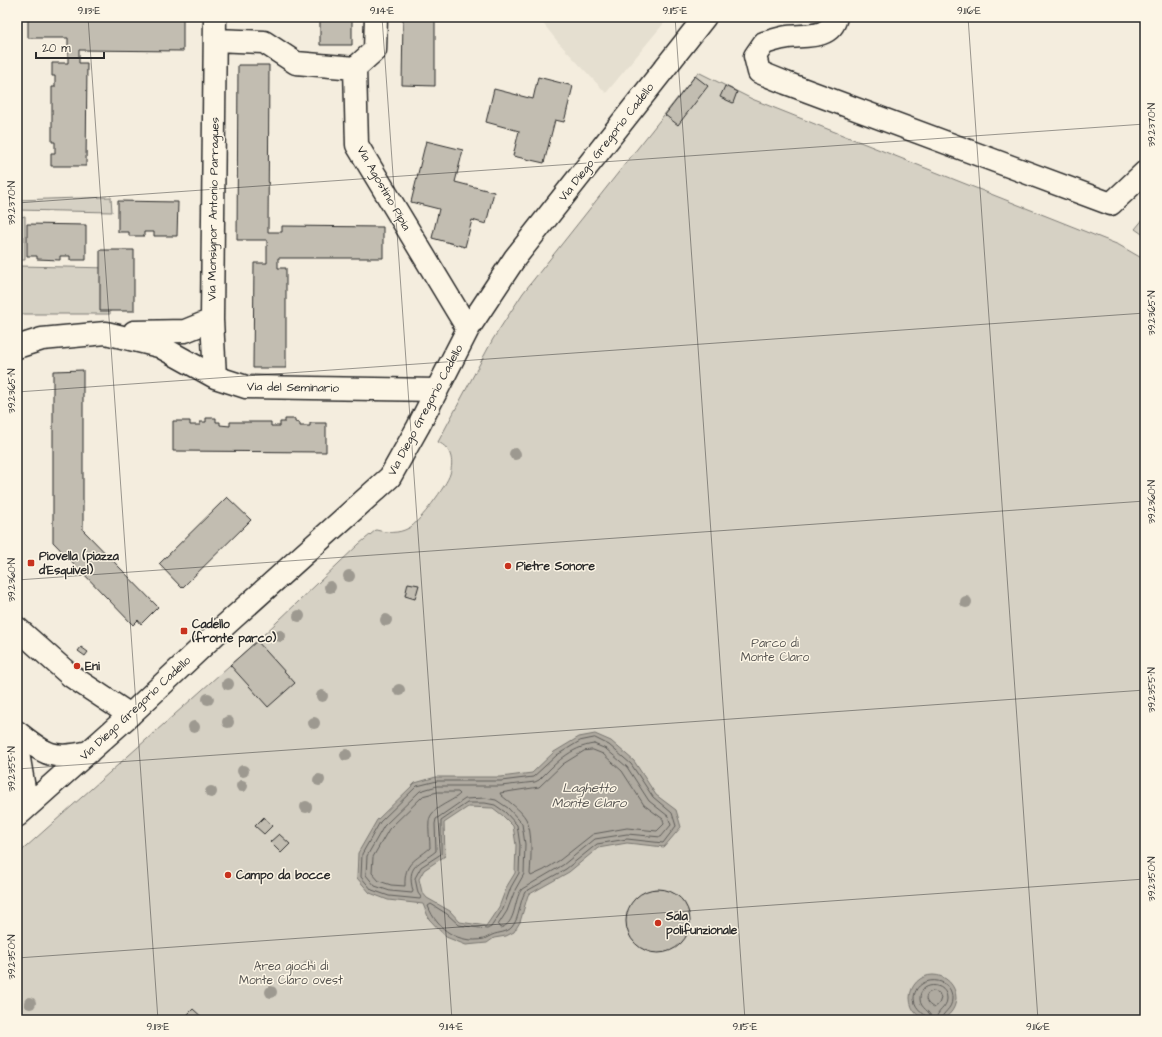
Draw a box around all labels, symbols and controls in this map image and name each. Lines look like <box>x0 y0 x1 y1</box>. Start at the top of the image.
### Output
text: 9.113°E <box>78 4 101 18</box>
text: 9.114°E <box>370 4 394 18</box>
text: 9.115°E <box>663 4 688 18</box>
text: 9.116°E <box>957 4 981 18</box>
scale bar <box>36 34 104 60</box>
text: 20 m <box>42 40 71 57</box>
street label: Via Diego Gregorio Cadello <box>555 79 659 206</box>
text: 39.2370°N <box>1145 103 1159 147</box>
street label: Via Monsignor Antonio Parragues <box>203 117 225 301</box>
street label: Via Agostino Pipia <box>352 143 415 234</box>
text: 39.2370°N <box>5 181 19 225</box>
text: 39.2365°N <box>1145 291 1159 335</box>
street label: Via Diego Gregorio Cadello <box>384 341 468 479</box>
text: 39.2365°N <box>5 369 19 413</box>
street label: Via del Seminario <box>247 378 339 397</box>
text: 39.2360°N <box>1145 480 1159 524</box>
place label: Piovella (piazza d'Esquivel) <box>38 548 120 580</box>
text: 39.2360°N <box>5 558 19 602</box>
marker: Piovella (piazza d'Esquivel) <box>26 558 36 568</box>
place label: Pietre Sonore <box>516 558 596 575</box>
marker: Pietre Sonore <box>503 561 513 571</box>
place label: Cadello (fronte parco) <box>191 616 277 648</box>
marker: Cadello (fronte parco) <box>179 626 189 636</box>
park label: Parco di Monte Claro <box>741 635 810 666</box>
street label: Via Diego Gregorio Cadello <box>76 652 195 765</box>
place label: Eni <box>85 658 100 675</box>
marker: Eni <box>72 661 82 671</box>
text: 39.2355°N <box>1145 667 1159 713</box>
text: 39.2355°N <box>5 746 19 792</box>
water label: Laghetto Monte Claro <box>552 779 628 812</box>
text: 39.2350°N <box>1145 857 1159 901</box>
place label: Campo da bocce <box>236 867 331 885</box>
marker: Campo da bocce <box>223 870 233 880</box>
place label: Sala polifunzionale <box>665 908 738 940</box>
marker: Sala polifunzionale <box>653 918 663 928</box>
text: 39.2350°N <box>5 935 19 979</box>
park label: Area giochi di Monte Claro ovest <box>239 958 343 989</box>
text: 9.113°E <box>147 1020 170 1034</box>
text: 9.114°E <box>439 1020 463 1034</box>
text: 9.115°E <box>733 1020 758 1034</box>
text: 9.116°E <box>1026 1020 1050 1034</box>

